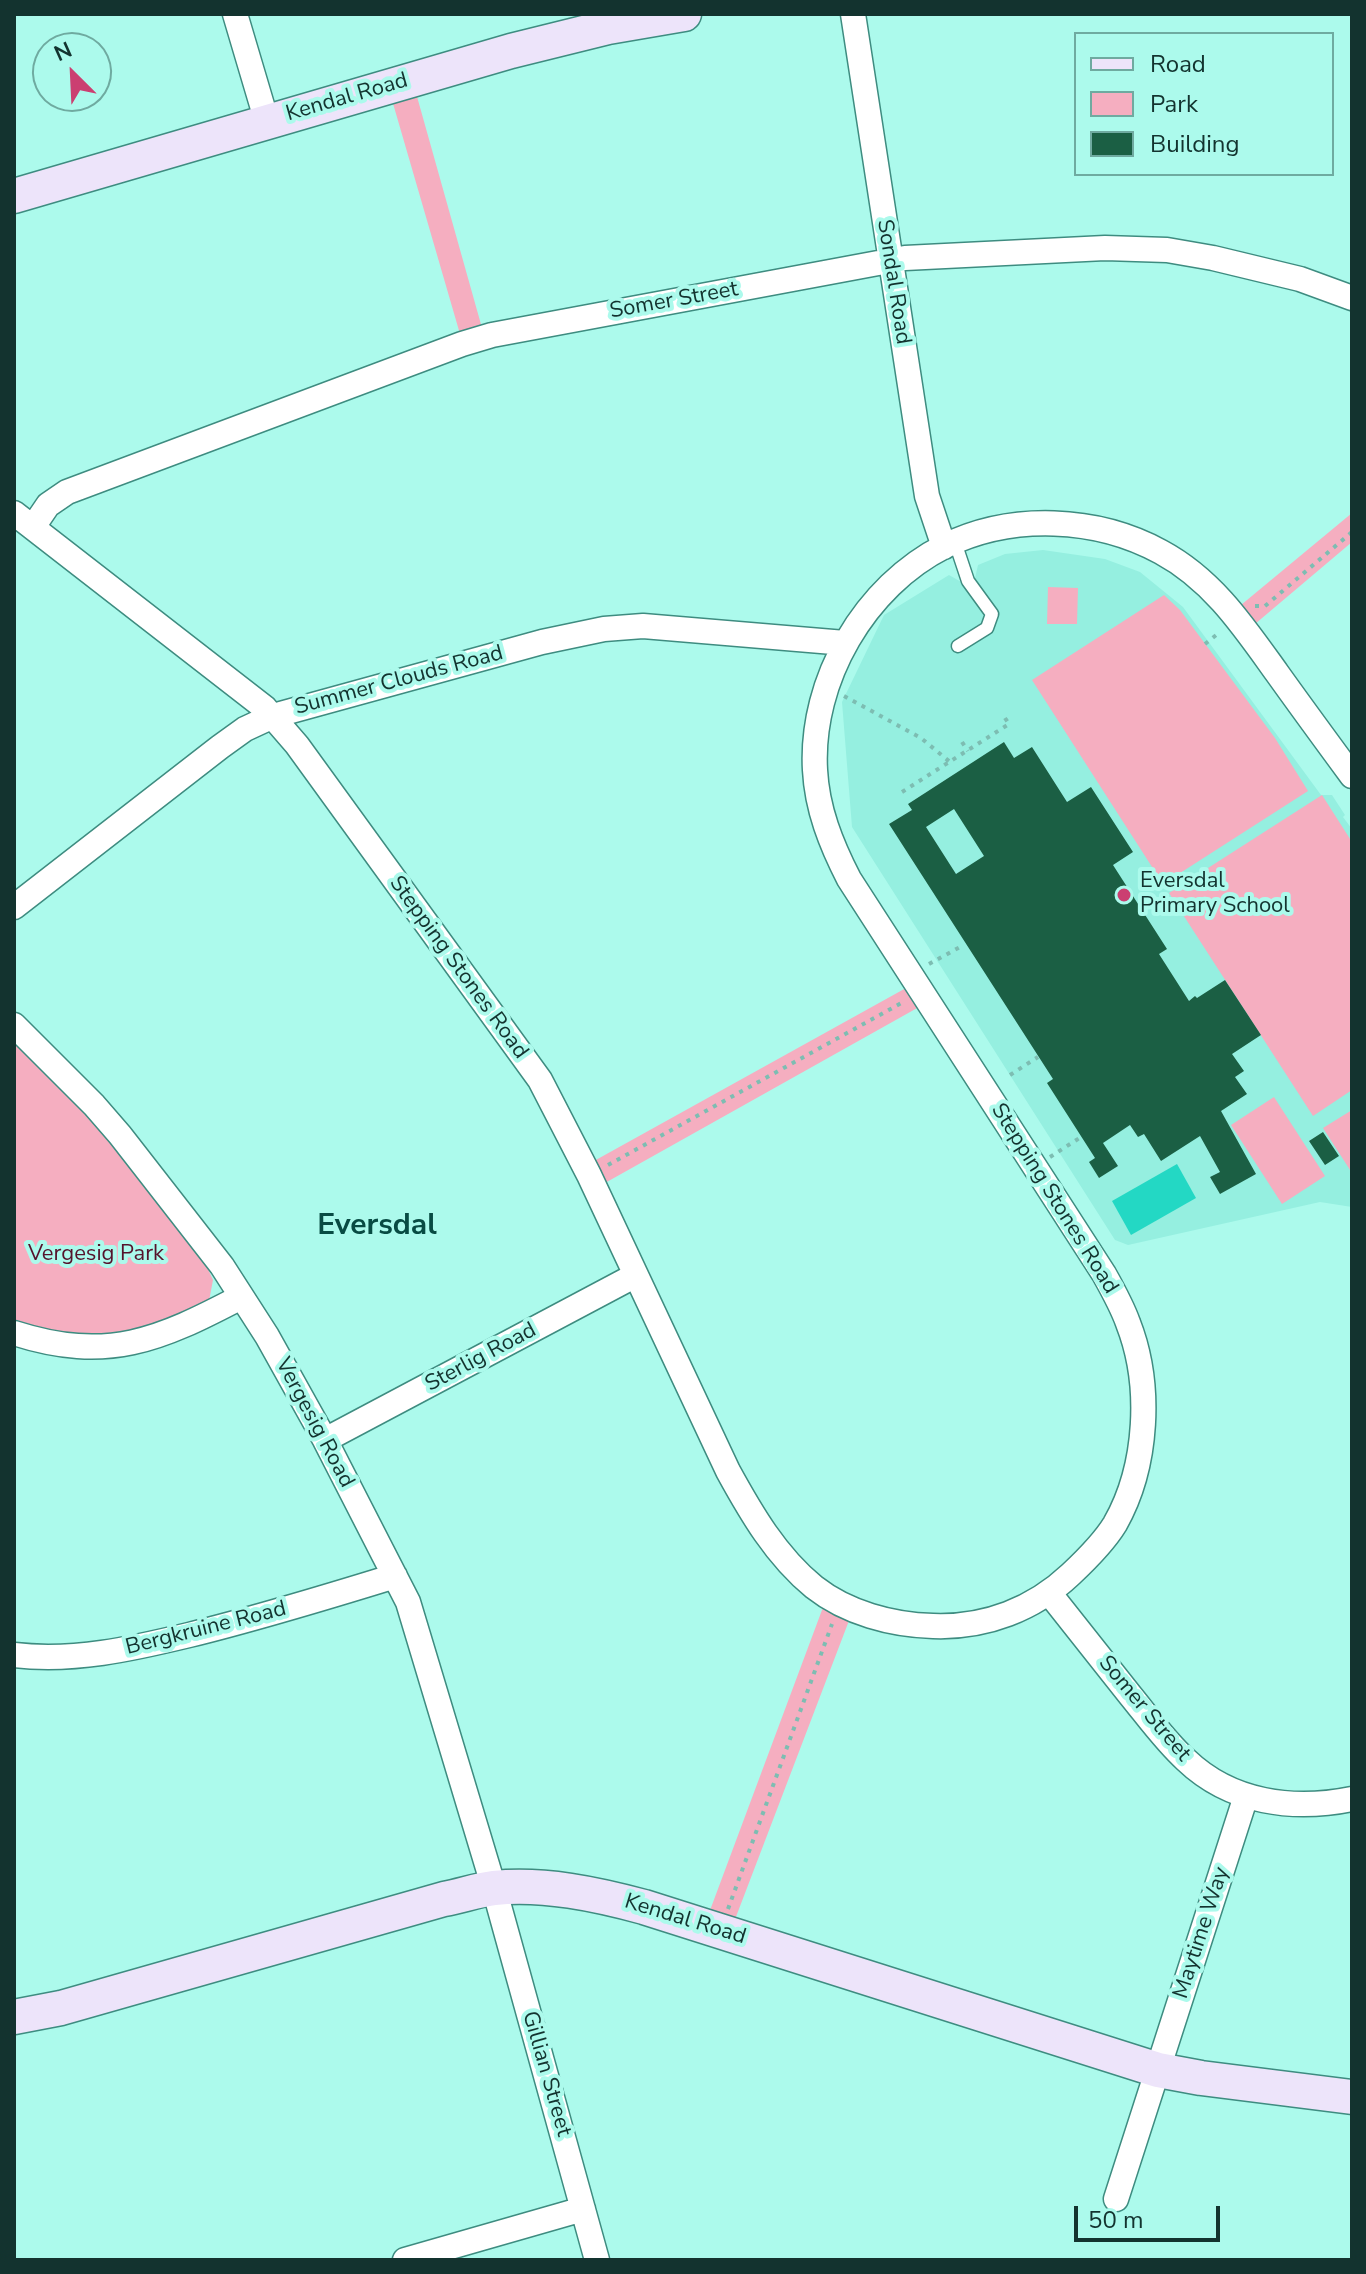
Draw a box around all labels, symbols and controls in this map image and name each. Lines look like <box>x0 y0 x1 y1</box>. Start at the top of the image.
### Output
north arrow <box>32 32 112 112</box>
legend <box>1074 32 1334 176</box>
text: N <box>49 35 77 69</box>
text: Road <box>1150 48 1206 80</box>
street label: Kendal Road <box>283 68 411 128</box>
text: Park <box>1150 88 1198 120</box>
text: Building <box>1150 128 1240 160</box>
street label: Sondal Road <box>870 218 916 346</box>
street label: Somer Street <box>608 277 740 325</box>
street label: Summer Clouds Road <box>292 640 506 722</box>
place label: Eversdal Primary School <box>1140 869 1290 920</box>
street label: Stepping Stones Road <box>383 871 533 1065</box>
marker: Eversdal Primary School <box>1115 886 1133 904</box>
street label: Stepping Stones Road <box>985 1099 1123 1299</box>
district label: Eversdal <box>317 1209 437 1245</box>
park label: Vergesig Park <box>28 1242 164 1268</box>
street label: Sterlig Road <box>421 1318 541 1398</box>
street label: Vergesig Road <box>269 1354 359 1492</box>
street label: Bergkruine Road <box>123 1596 289 1662</box>
street label: Somer Street <box>1092 1651 1196 1767</box>
street label: Maytime Way <box>1168 1864 1236 2002</box>
street label: Kendal Road <box>621 1889 749 1951</box>
street label: Gillian Street <box>516 2008 576 2140</box>
scale bar <box>1078 2190 1224 2240</box>
text: 50 m <box>1088 2204 1144 2236</box>

